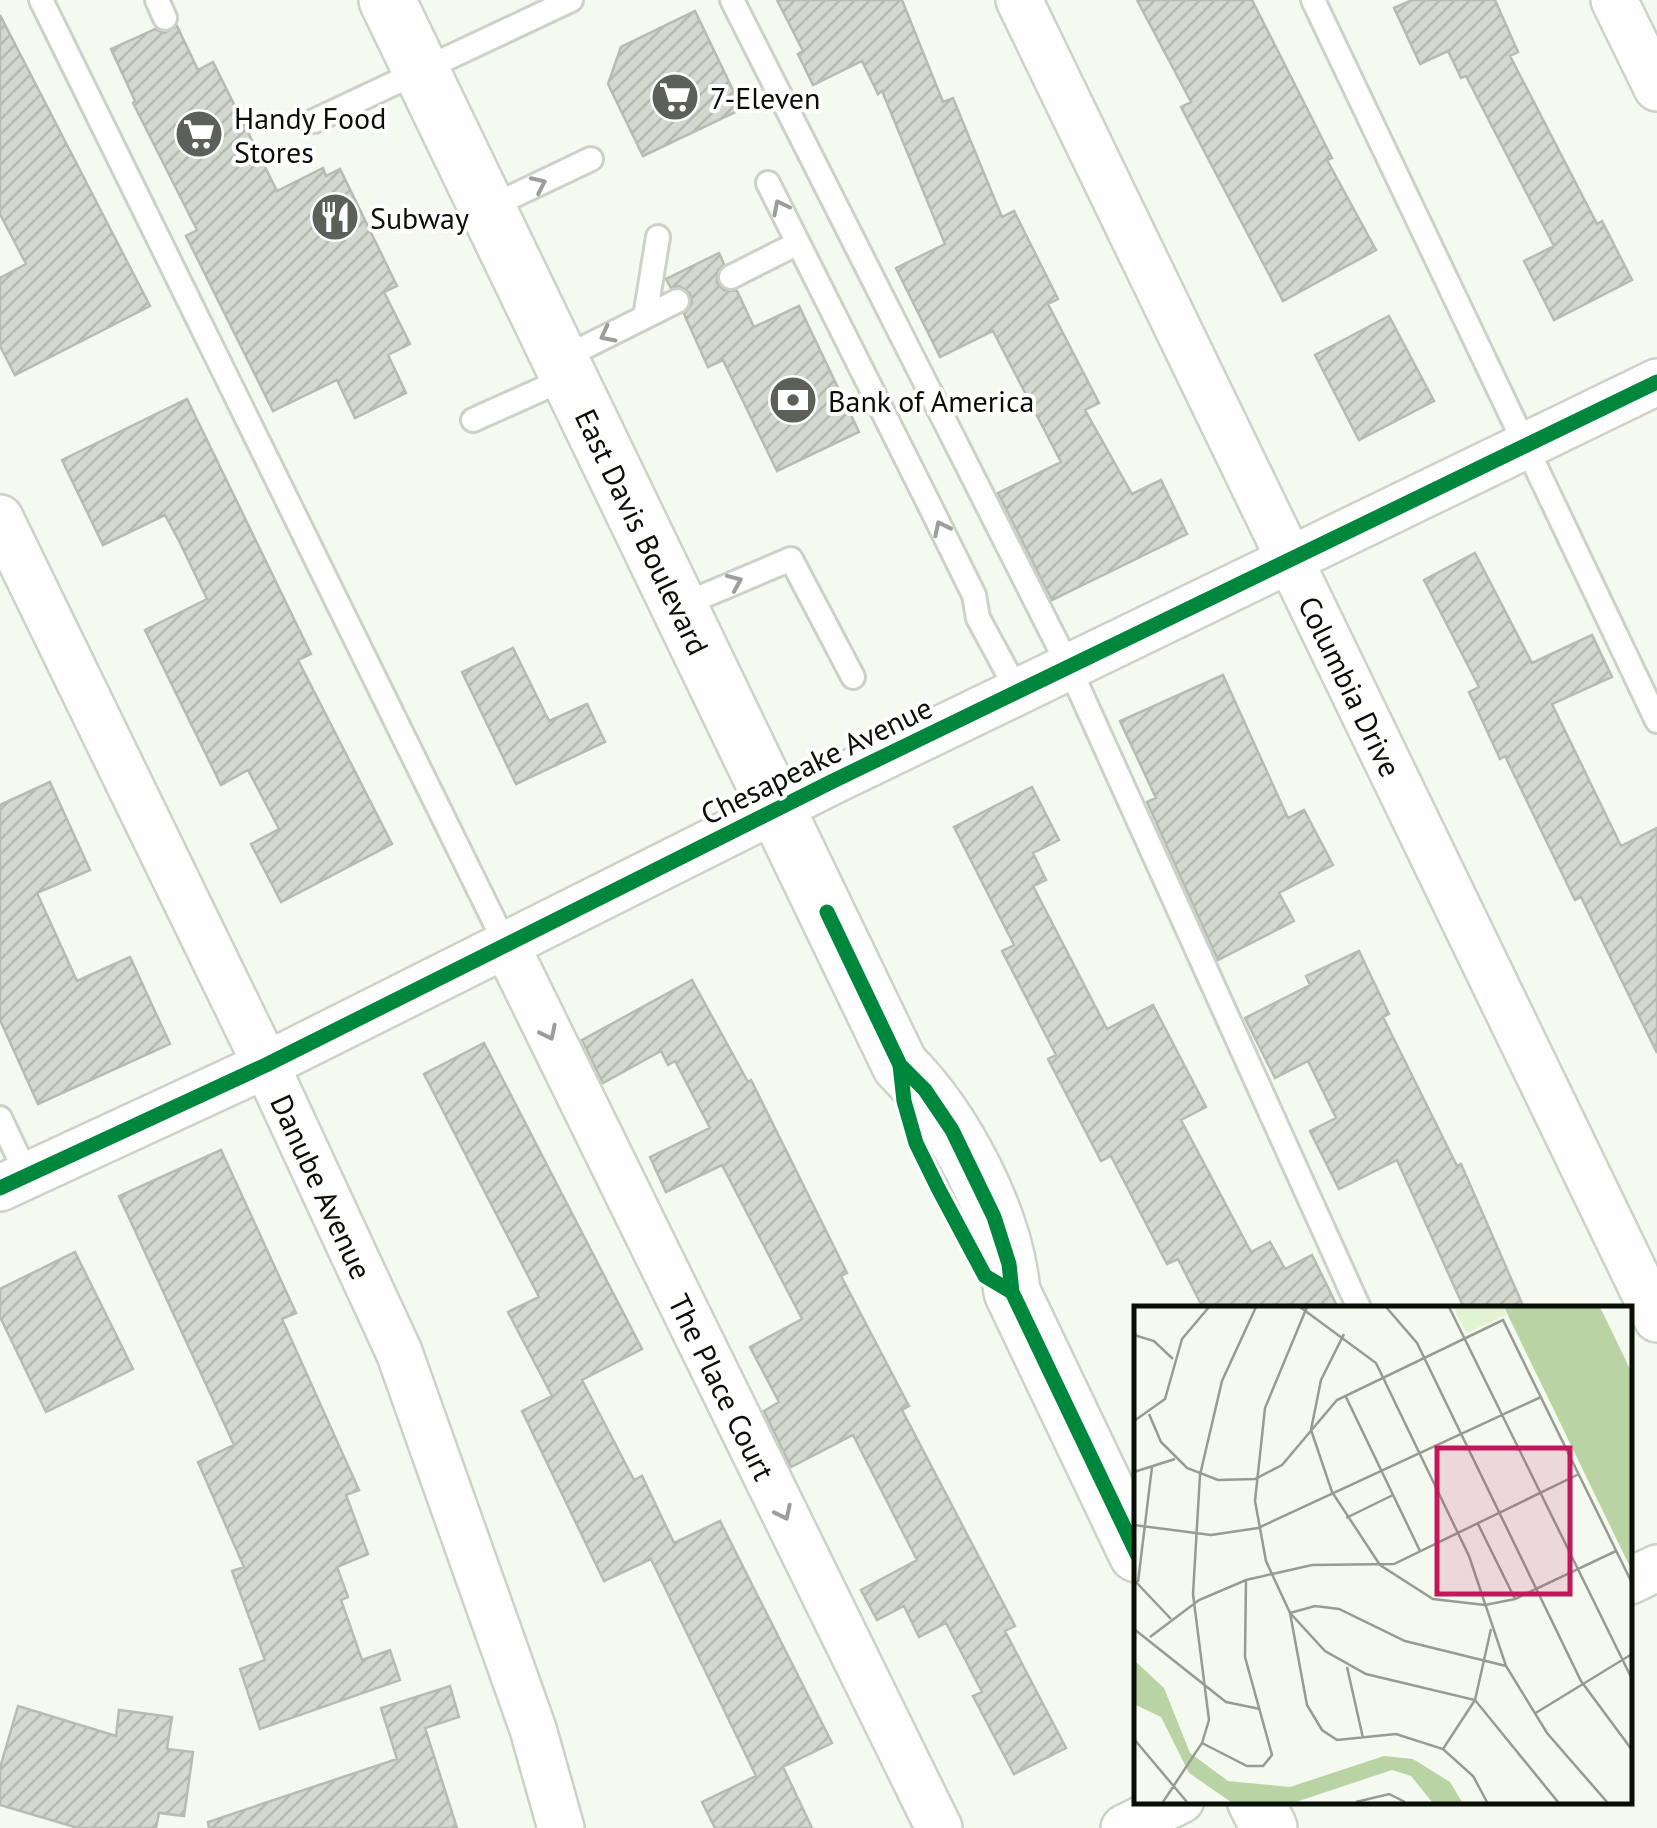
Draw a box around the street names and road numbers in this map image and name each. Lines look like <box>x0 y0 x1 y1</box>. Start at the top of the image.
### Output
street label: East Davis Boulevard <box>567 402 719 661</box>
street label: Columbia Drive <box>1291 589 1411 783</box>
street label: Chesapeake Avenue <box>694 687 938 833</box>
street label: Danube Avenue <box>263 1088 382 1285</box>
street label: The Place Court <box>661 1287 785 1486</box>

